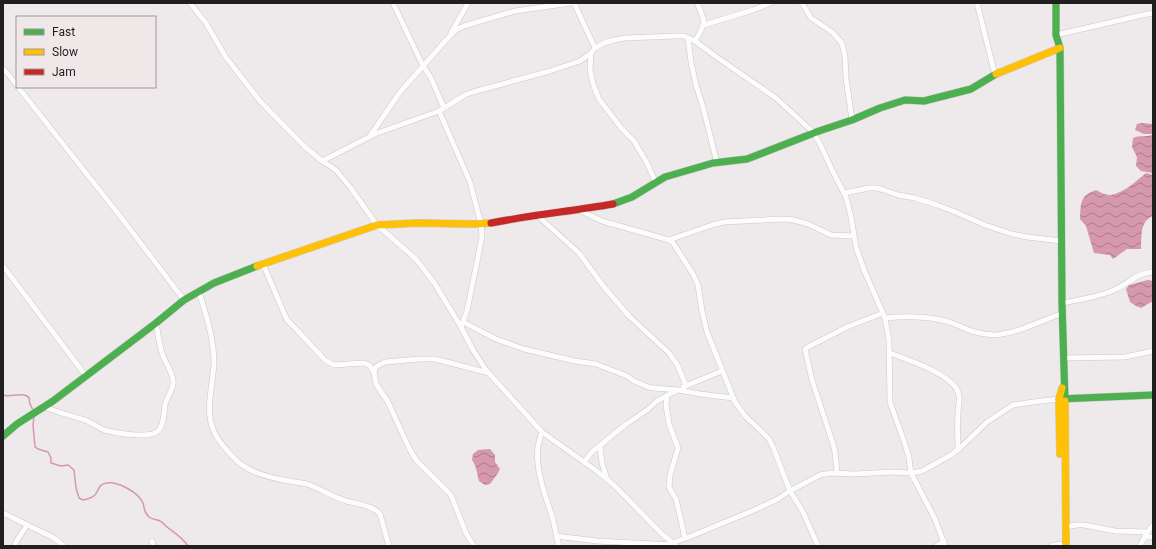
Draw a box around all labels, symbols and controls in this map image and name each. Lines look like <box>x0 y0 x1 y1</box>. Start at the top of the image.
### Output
legend <box>16 16 156 88</box>
text: Fast <box>52 25 75 39</box>
text: Slow <box>52 45 78 59</box>
text: Jam <box>52 65 76 79</box>

